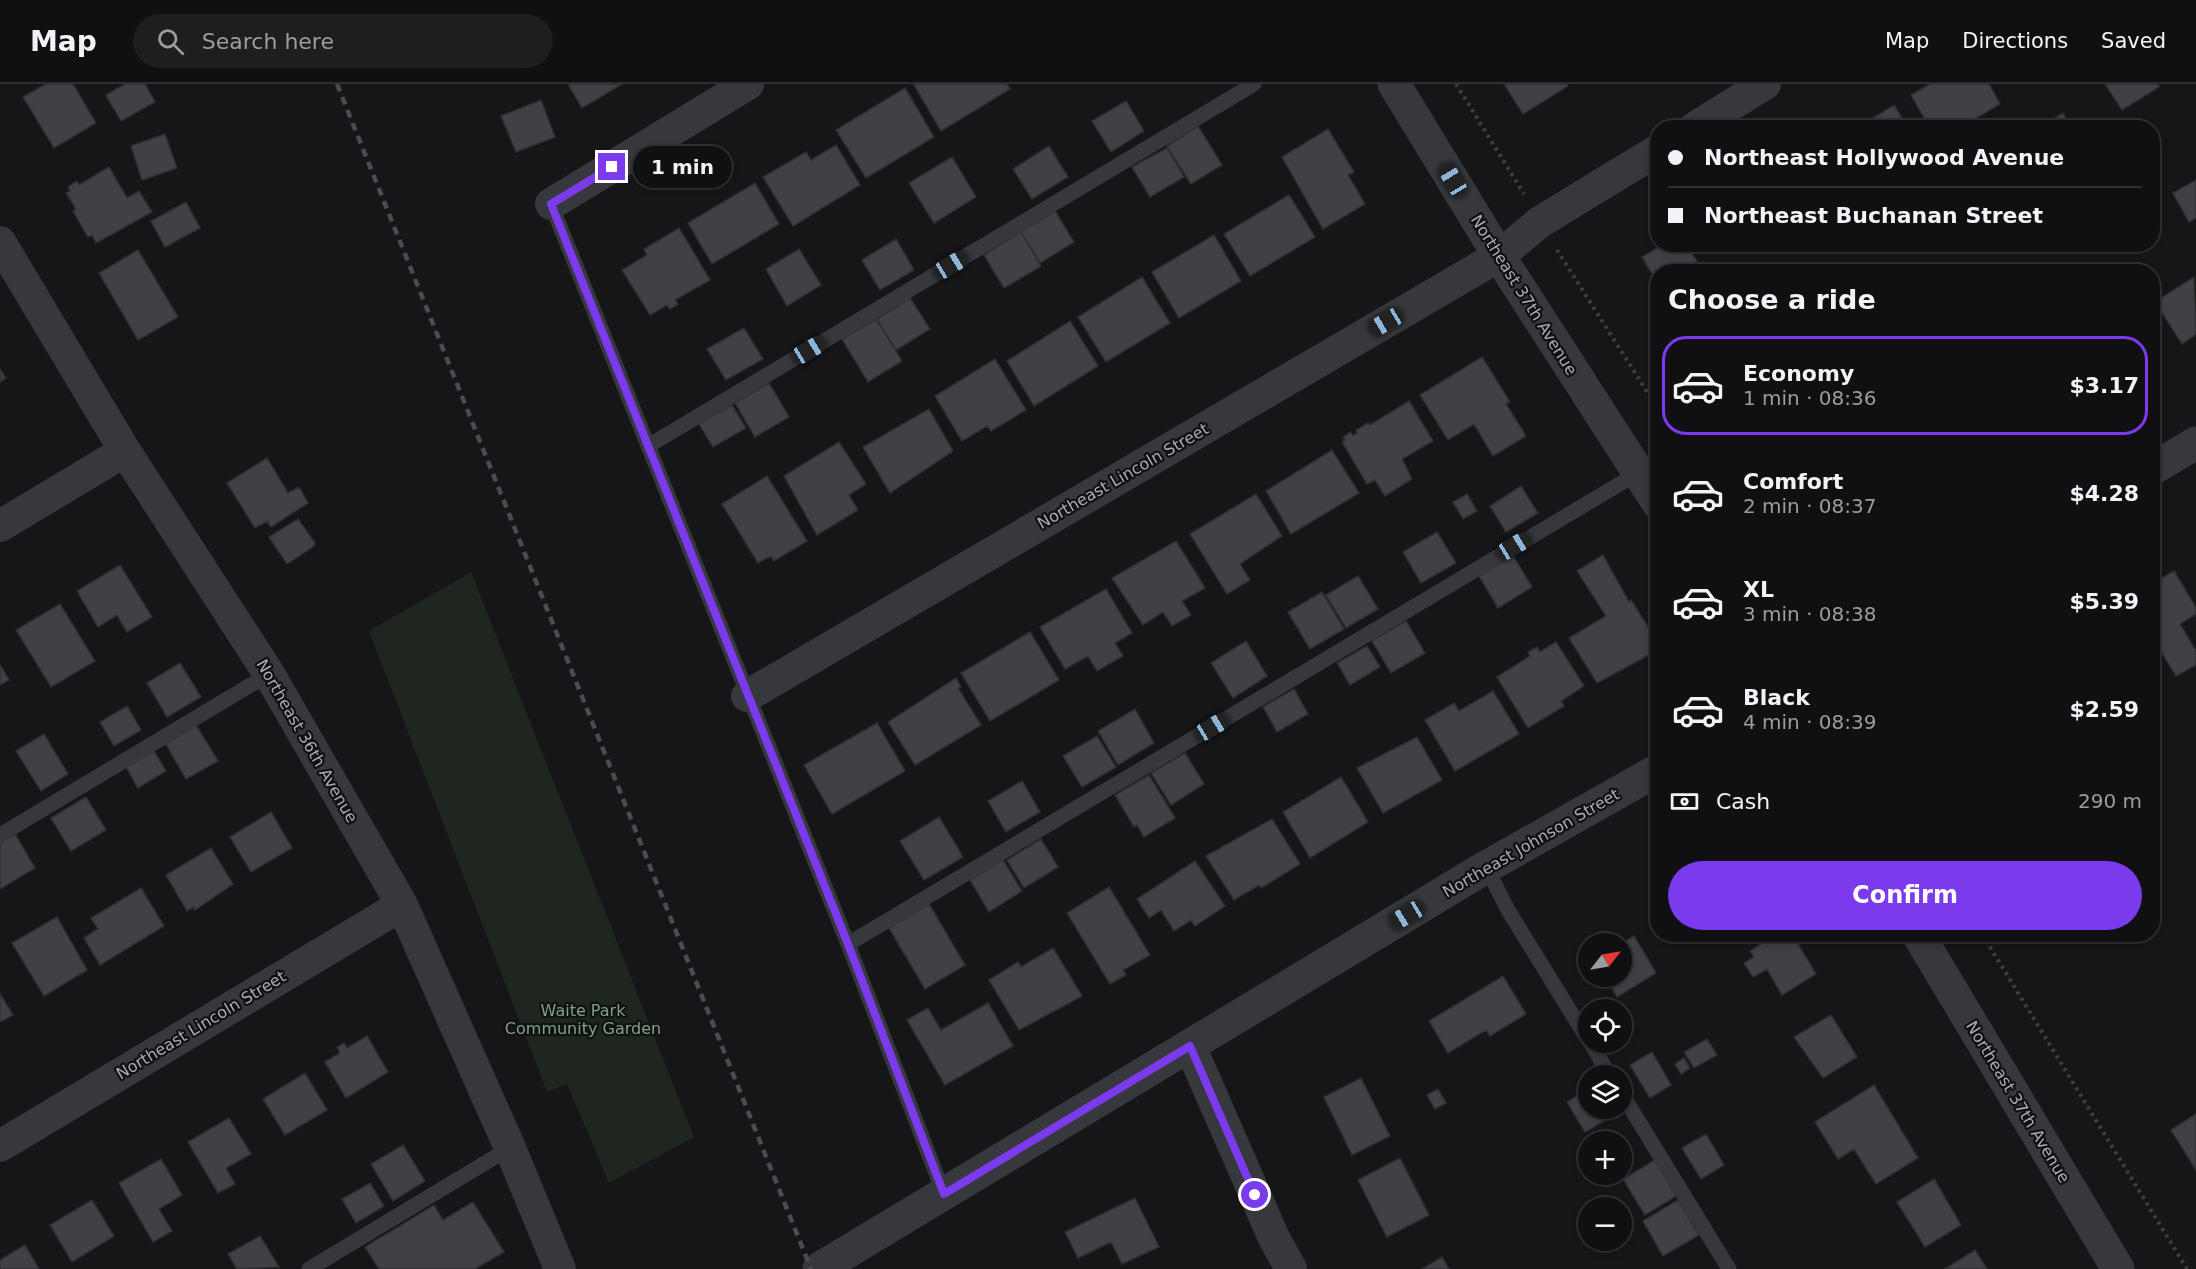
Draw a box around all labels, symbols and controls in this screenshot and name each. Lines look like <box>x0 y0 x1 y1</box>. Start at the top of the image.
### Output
search box <box>133 14 553 68</box>
text: Map <box>30 25 97 58</box>
icon: search <box>154 25 187 58</box>
text: Search here <box>202 29 334 54</box>
text: Map <box>1885 29 1929 53</box>
text: Directions <box>1962 29 2068 53</box>
text: Saved <box>2101 29 2166 53</box>
text: Northeast Hollywood Avenue <box>1704 145 2064 170</box>
callout: 1 min <box>633 146 732 188</box>
route end <box>598 153 625 180</box>
text: 1 min <box>651 155 714 179</box>
car <box>1436 160 1470 200</box>
text: Northeast Buchanan Street <box>1704 203 2043 228</box>
street label: Northeast 37th Avenue <box>1467 211 1581 379</box>
car <box>931 248 971 282</box>
text: Choose a ride <box>1668 284 1876 315</box>
car <box>1366 305 1406 339</box>
car <box>789 333 829 367</box>
icon: car <box>1671 359 1725 413</box>
text: Economy <box>1743 361 1854 386</box>
text: $3.17 <box>2069 373 2139 398</box>
text: 1 min · 08:36 <box>1743 386 1877 410</box>
street label: Northeast Lincoln Street <box>1034 419 1212 533</box>
icon: car <box>1671 467 1725 521</box>
text: Comfort <box>1743 469 1843 494</box>
text: $4.28 <box>2069 481 2139 506</box>
text: 2 min · 08:37 <box>1743 494 1877 518</box>
car <box>1494 529 1534 563</box>
icon: car <box>1671 575 1725 629</box>
text: XL <box>1743 577 1774 602</box>
text: $5.39 <box>2069 589 2139 614</box>
text: 3 min · 08:38 <box>1743 602 1877 626</box>
street label: Northeast 36th Avenue <box>252 656 362 826</box>
icon: car <box>1671 683 1725 737</box>
text: Black <box>1743 685 1810 710</box>
text: $2.59 <box>2069 697 2139 722</box>
car <box>1192 710 1232 744</box>
text: 4 min · 08:39 <box>1743 710 1877 734</box>
street label: Northeast Johnson Street <box>1439 785 1623 901</box>
icon: cash <box>1668 785 1701 818</box>
text: Cash <box>1716 789 1770 814</box>
text: 290 m <box>2078 789 2142 813</box>
button: Confirm <box>1668 861 2142 930</box>
car <box>1387 898 1427 932</box>
north arrow <box>1578 933 1632 987</box>
map controls <box>1578 933 1632 1251</box>
street label: Northeast Lincoln Street <box>113 967 289 1083</box>
button: locate <box>1578 999 1632 1053</box>
park label: Waite Park Community Garden <box>505 1001 661 1038</box>
street label: Northeast 37th Avenue <box>1962 1018 2074 1186</box>
button: layers <box>1578 1065 1632 1119</box>
button: + <box>1578 1131 1632 1185</box>
route start <box>1241 1181 1268 1208</box>
button: − <box>1578 1197 1632 1251</box>

